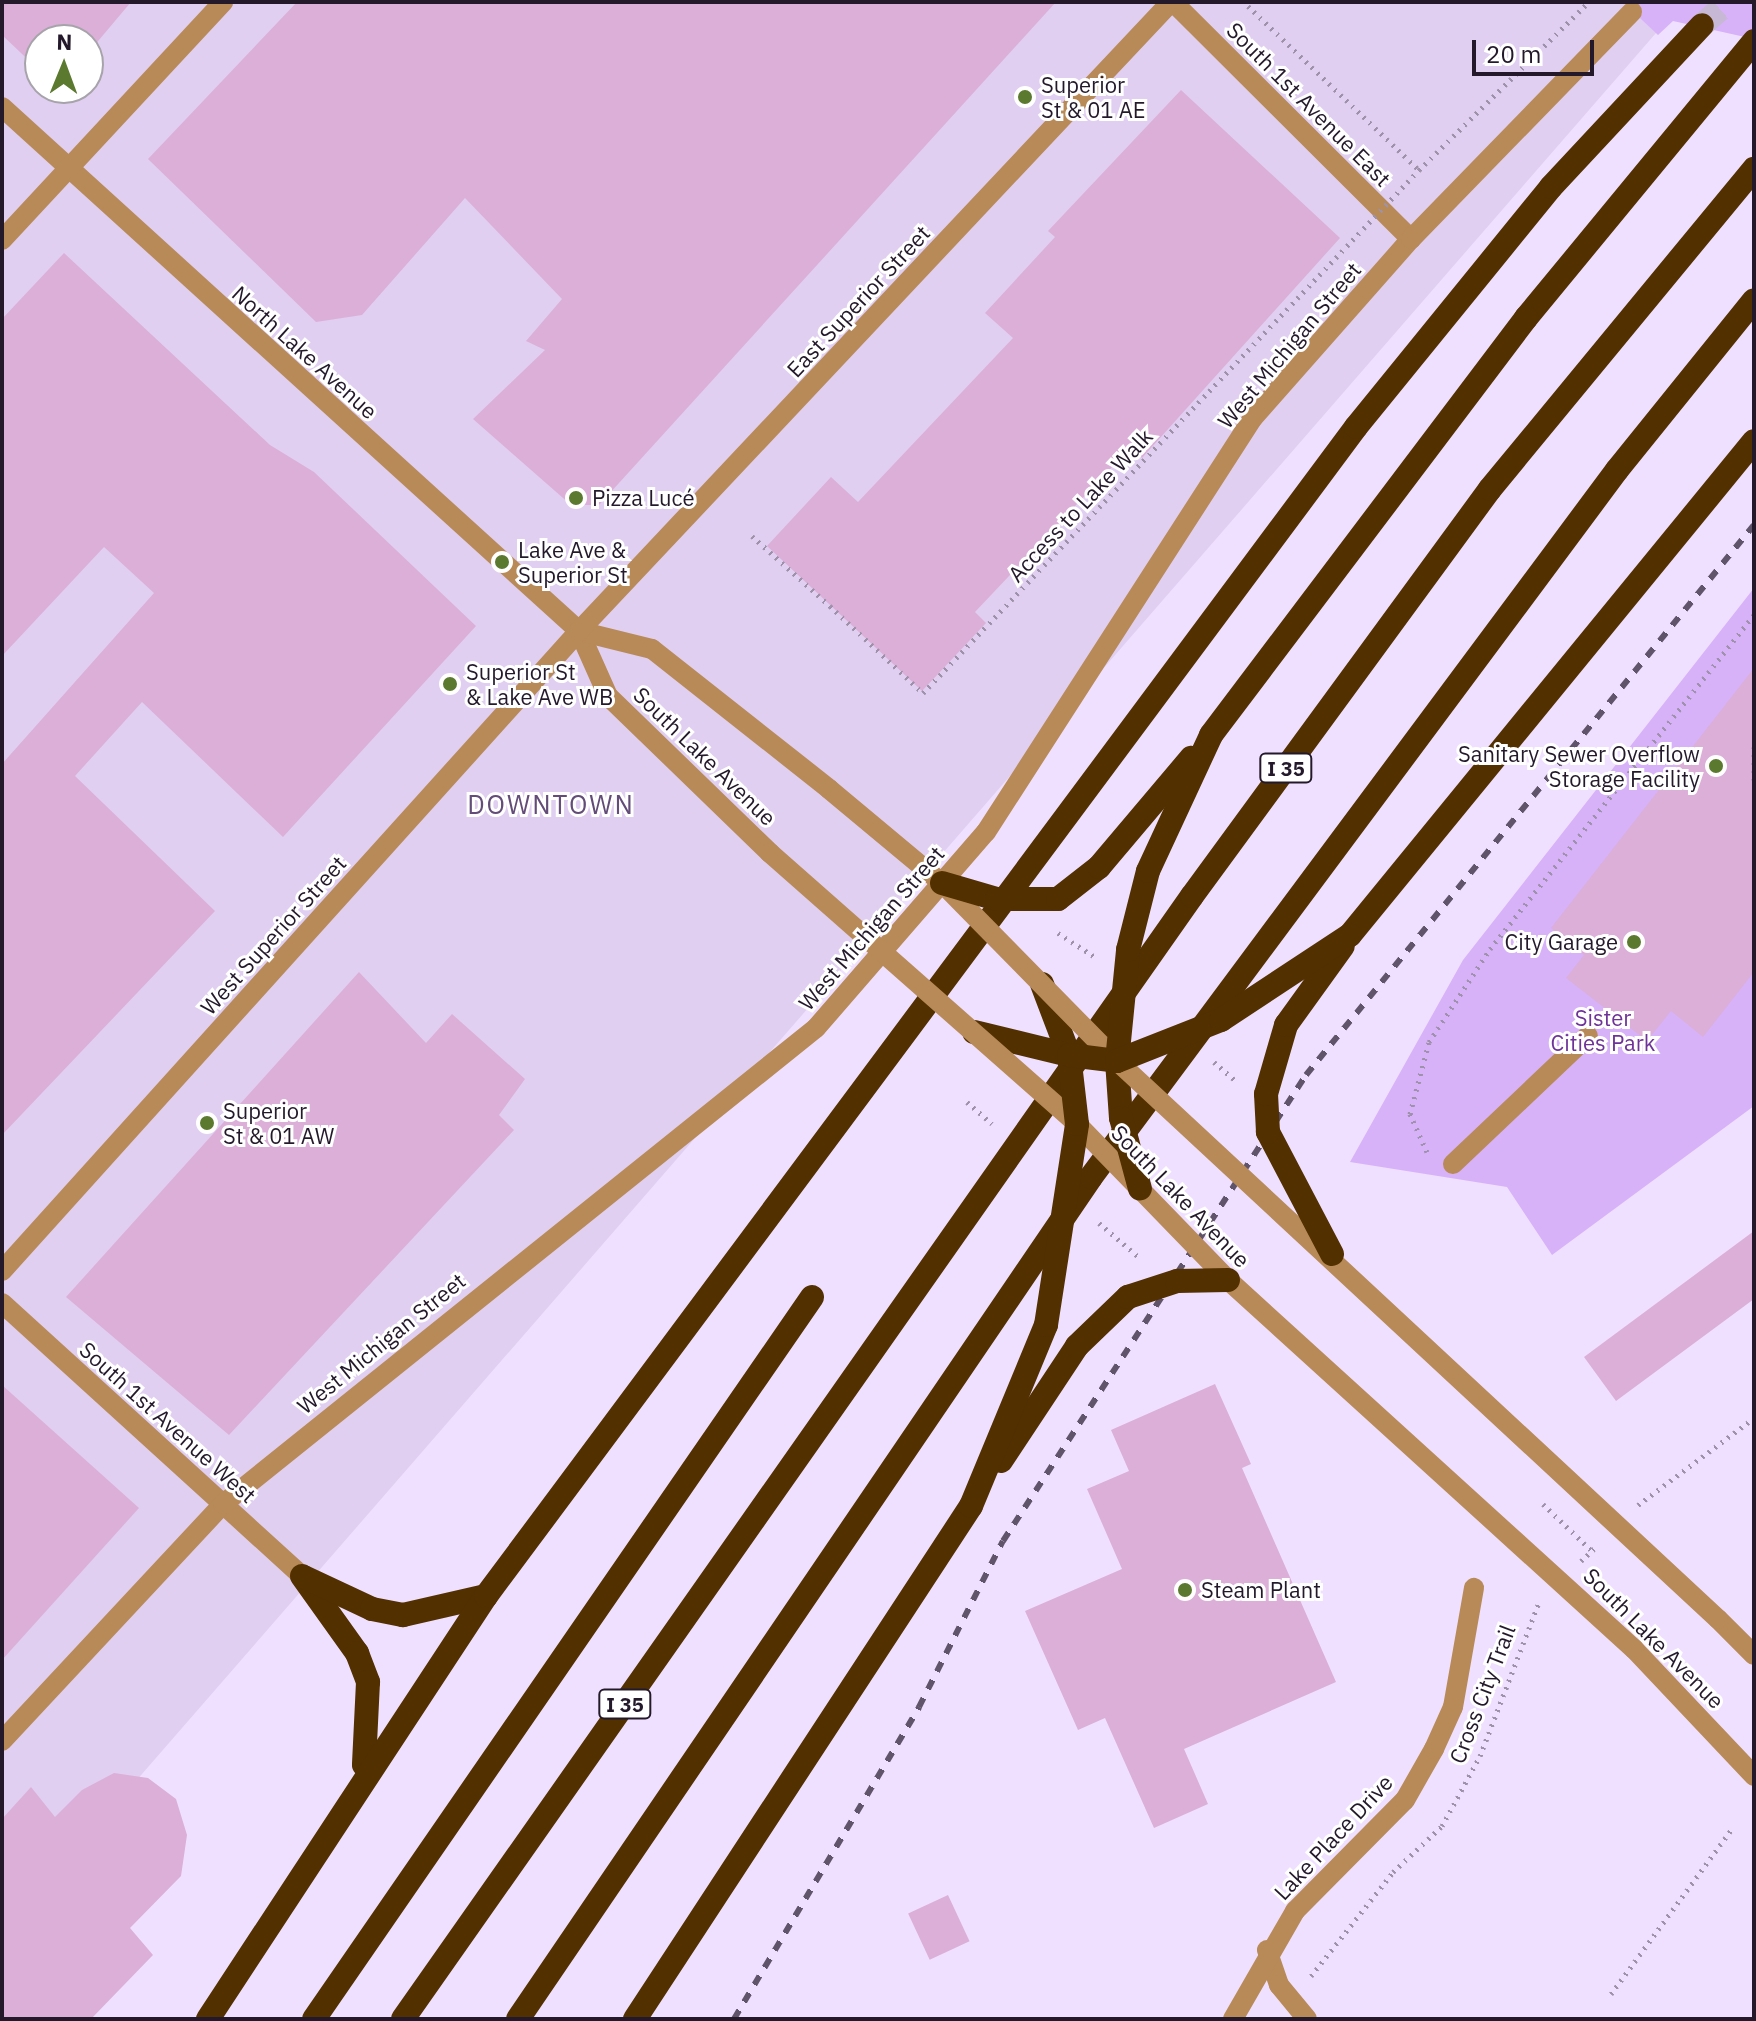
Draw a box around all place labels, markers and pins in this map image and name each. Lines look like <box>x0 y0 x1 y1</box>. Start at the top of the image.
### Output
place label: Superior St & 01 AE <box>1041 71 1146 122</box>
marker: Superior St & 01 AE <box>1016 88 1034 106</box>
place label: Pizza Lucé <box>592 485 694 511</box>
marker: Pizza Lucé <box>567 489 585 507</box>
place label: Lake Ave & Superior St <box>518 536 628 588</box>
marker: Lake Ave & Superior St <box>493 553 511 571</box>
place label: Superior St & Lake Ave WB <box>466 658 613 710</box>
marker: Superior St & Lake Ave WB <box>441 675 459 693</box>
place label: Sanitary Sewer Overflow Storage Facility <box>1458 740 1700 792</box>
marker: Sanitary Sewer Overflow Storage Facility <box>1707 757 1725 775</box>
place label: City Garage <box>1505 929 1618 955</box>
marker: City Garage <box>1625 933 1643 951</box>
place label: Superior St & 01 AW <box>223 1097 334 1148</box>
marker: Superior St & 01 AW <box>198 1114 216 1132</box>
place label: Steam Plant <box>1201 1577 1321 1603</box>
marker: Steam Plant <box>1176 1581 1194 1599</box>

